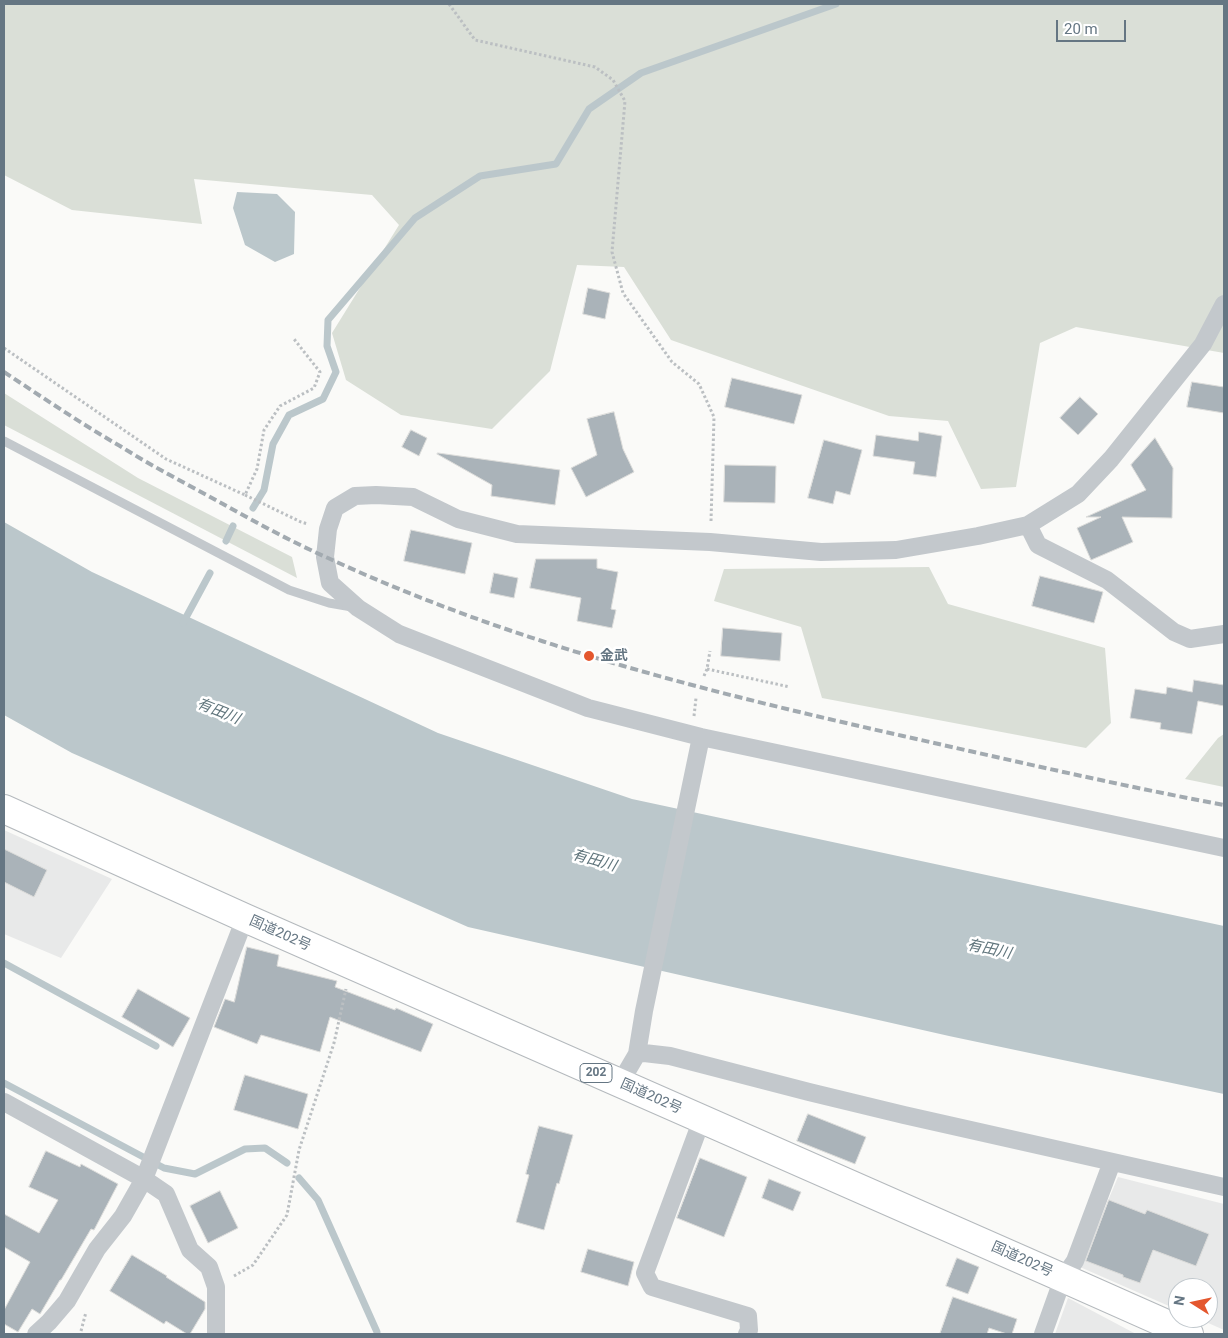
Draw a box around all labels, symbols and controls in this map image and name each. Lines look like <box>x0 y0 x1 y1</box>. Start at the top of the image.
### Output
scale bar <box>1058 10 1128 42</box>
text: 20 m <box>1064 20 1098 38</box>
place label: 金武 <box>600 648 628 664</box>
marker: 金武 <box>582 649 596 663</box>
water label: 有田川 <box>194 695 242 729</box>
water label: 有田川 <box>570 846 618 876</box>
street label: 国道202号 <box>247 913 313 955</box>
water label: 有田川 <box>965 937 1013 963</box>
road number: 202 <box>580 1064 612 1082</box>
street label: 国道202号 <box>618 1076 684 1118</box>
street label: 国道202号 <box>989 1239 1055 1281</box>
north arrow <box>1168 1278 1218 1328</box>
text: N <box>1170 1294 1188 1307</box>

